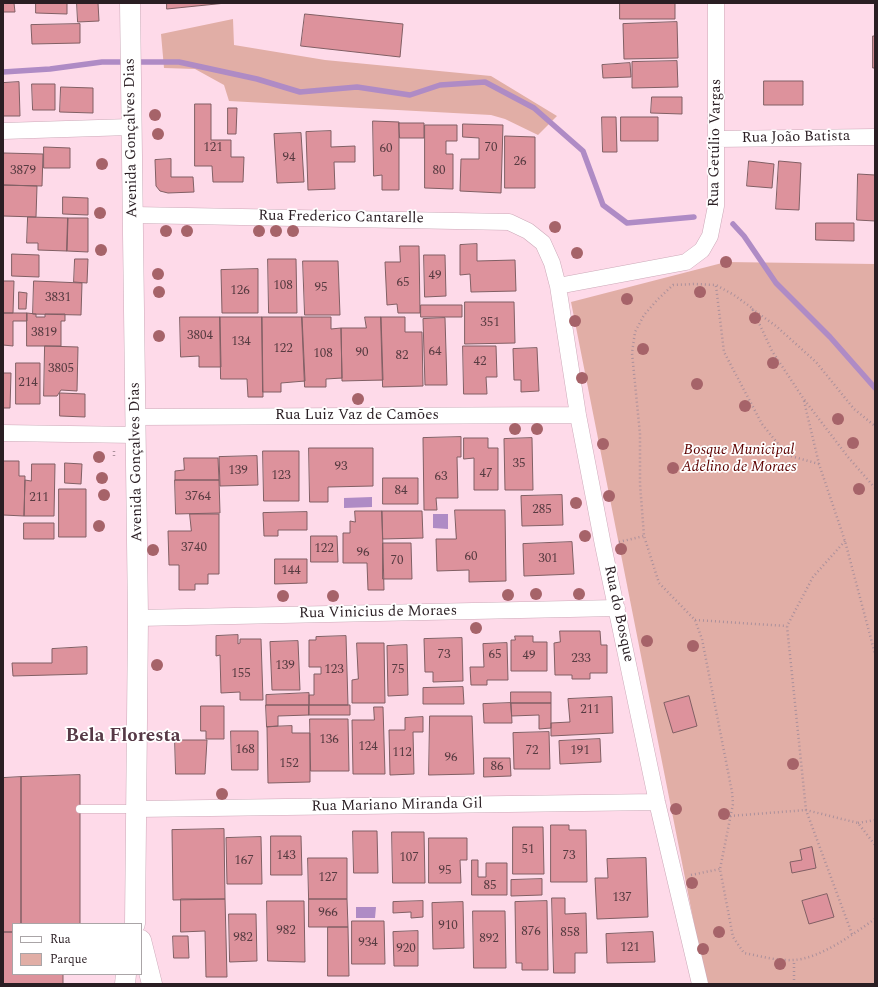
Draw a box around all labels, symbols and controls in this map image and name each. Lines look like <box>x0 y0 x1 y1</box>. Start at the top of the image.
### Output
street label: Avenida Gonçalves Dias <box>122 58 142 218</box>
street label: Rua Getúlio Vargas <box>706 79 726 207</box>
street label: Rua João Batista <box>742 128 850 148</box>
house number: 121 <box>203 140 223 156</box>
house number: 70 <box>485 140 497 156</box>
house number: 60 <box>380 141 392 157</box>
house number: 94 <box>283 150 295 166</box>
house number: 26 <box>514 154 526 170</box>
house number: 3879 <box>10 163 36 179</box>
house number: 80 <box>433 163 445 179</box>
street label: Rua Frederico Cantarelle <box>258 208 424 228</box>
house number: 49 <box>429 268 441 284</box>
house number: 65 <box>397 275 409 291</box>
house number: 108 <box>273 278 293 294</box>
house number: 95 <box>315 280 327 296</box>
house number: 126 <box>230 283 250 299</box>
house number: 3831 <box>45 290 71 306</box>
house number: 351 <box>480 315 500 331</box>
house number: 3819 <box>31 325 57 341</box>
house number: 3804 <box>187 328 213 344</box>
house number: 134 <box>231 334 251 350</box>
house number: 122 <box>273 341 293 357</box>
house number: 64 <box>429 344 441 360</box>
house number: 90 <box>356 345 368 361</box>
house number: 108 <box>313 346 333 362</box>
house number: 82 <box>396 348 408 364</box>
house number: 42 <box>474 354 486 370</box>
house number: 3805 <box>48 361 74 377</box>
house number: 214 <box>18 375 38 391</box>
street label: Avenida Gonçalves Dias <box>127 382 147 542</box>
street label: Rua Luiz Vaz de Camões <box>275 407 439 425</box>
park label: Bosque Municipal Adelino de Moraes <box>682 442 796 477</box>
house number: 35 <box>513 456 525 472</box>
house number: 93 <box>335 459 347 475</box>
house number: 139 <box>228 463 248 479</box>
house number: 47 <box>480 466 492 482</box>
house number: 123 <box>271 468 291 484</box>
house number: 63 <box>435 469 447 485</box>
house number: 84 <box>395 483 407 499</box>
house number: 3764 <box>185 489 211 505</box>
house number: 211 <box>29 490 49 506</box>
house number: 285 <box>532 502 552 518</box>
house number: 3740 <box>181 540 207 556</box>
house number: 122 <box>314 541 334 557</box>
house number: 96 <box>357 545 369 561</box>
house number: 60 <box>465 549 477 565</box>
house number: 301 <box>538 551 558 567</box>
house number: 70 <box>391 553 403 569</box>
house number: 144 <box>281 563 301 579</box>
street label: Rua do Bosque <box>599 564 637 664</box>
street label: Rua Vinicius de Moraes <box>299 603 457 623</box>
house number: 73 <box>438 647 450 663</box>
house number: 65 <box>489 647 501 663</box>
house number: 49 <box>523 648 535 664</box>
house number: 233 <box>571 651 591 667</box>
house number: 139 <box>275 658 295 674</box>
house number: 123 <box>324 662 344 678</box>
house number: 75 <box>392 662 404 678</box>
house number: 155 <box>231 666 251 682</box>
house number: 211 <box>580 702 600 718</box>
district label: Bela Floresta <box>65 726 181 748</box>
house number: 136 <box>319 732 339 748</box>
house number: 124 <box>358 739 378 755</box>
house number: 168 <box>235 742 255 758</box>
house number: 72 <box>526 743 538 759</box>
house number: 191 <box>570 743 590 759</box>
house number: 112 <box>392 745 412 761</box>
house number: 96 <box>445 750 457 766</box>
house number: 152 <box>279 756 299 772</box>
house number: 86 <box>491 759 503 775</box>
street label: Rua Mariano Miranda Gil <box>311 796 483 816</box>
house number: 51 <box>522 842 534 858</box>
house number: 143 <box>276 848 296 864</box>
house number: 73 <box>563 848 575 864</box>
house number: 107 <box>399 850 419 866</box>
house number: 167 <box>234 853 254 869</box>
house number: 95 <box>439 863 451 879</box>
house number: 127 <box>318 870 338 886</box>
house number: 85 <box>484 878 496 894</box>
house number: 137 <box>612 890 632 906</box>
house number: 966 <box>318 905 338 921</box>
house number: 910 <box>438 918 458 934</box>
legend <box>12 923 142 975</box>
house number: 982 <box>276 923 296 939</box>
house number: 876 <box>521 924 541 940</box>
house number: 858 <box>560 925 580 941</box>
text: Rua <box>50 930 71 949</box>
house number: 982 <box>233 930 253 946</box>
house number: 892 <box>479 931 499 947</box>
house number: 934 <box>358 935 378 951</box>
house number: 121 <box>620 940 640 956</box>
house number: 920 <box>396 941 416 957</box>
text: Parque <box>50 950 87 969</box>

